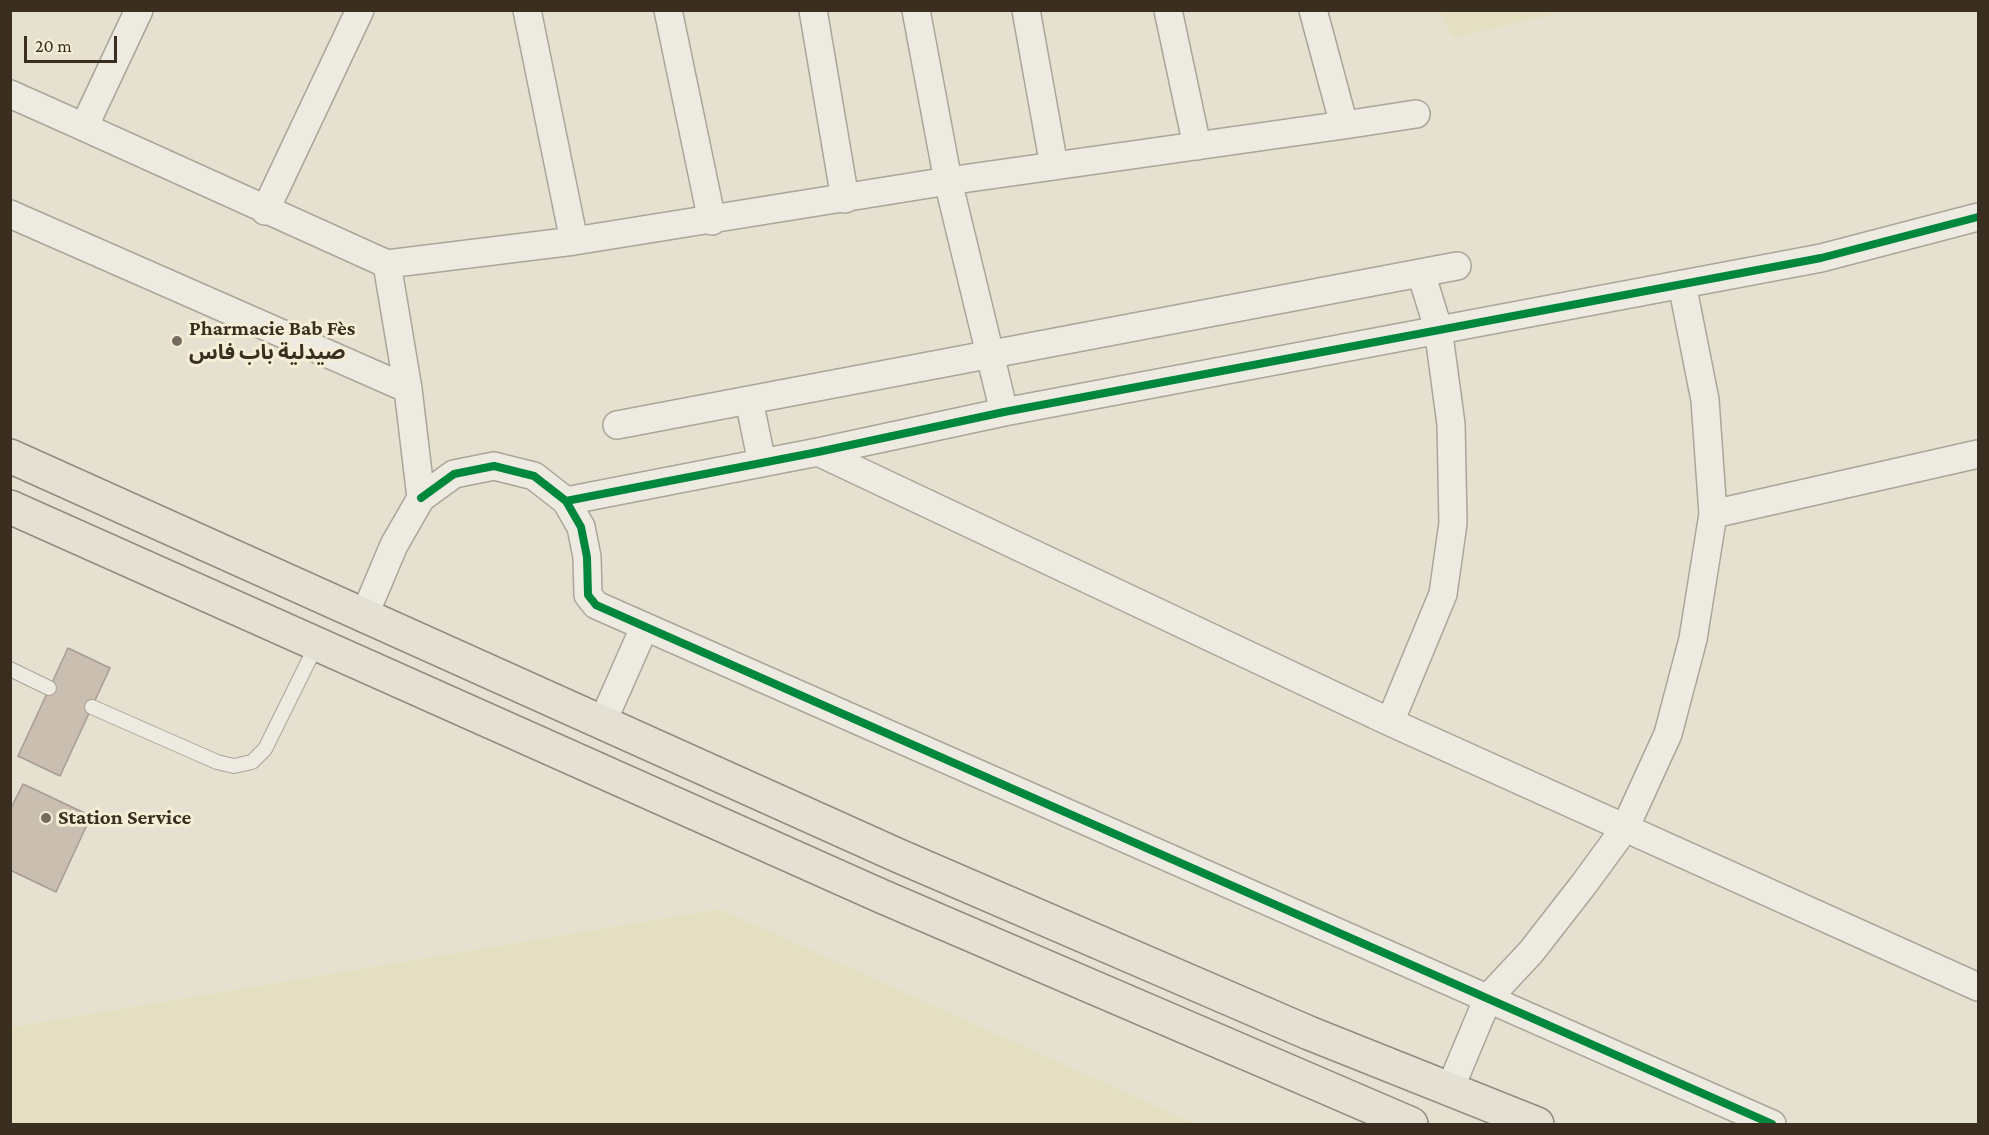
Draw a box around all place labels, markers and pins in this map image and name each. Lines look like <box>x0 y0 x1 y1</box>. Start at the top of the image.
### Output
place label: Pharmacie Bab Fès صيدلية باب فاس <box>189 316 355 366</box>
marker: Pharmacie Bab Fès صيدلية باب فاس <box>170 334 184 348</box>
place label: Station Service <box>58 805 191 831</box>
marker: Station Service <box>39 811 53 825</box>

